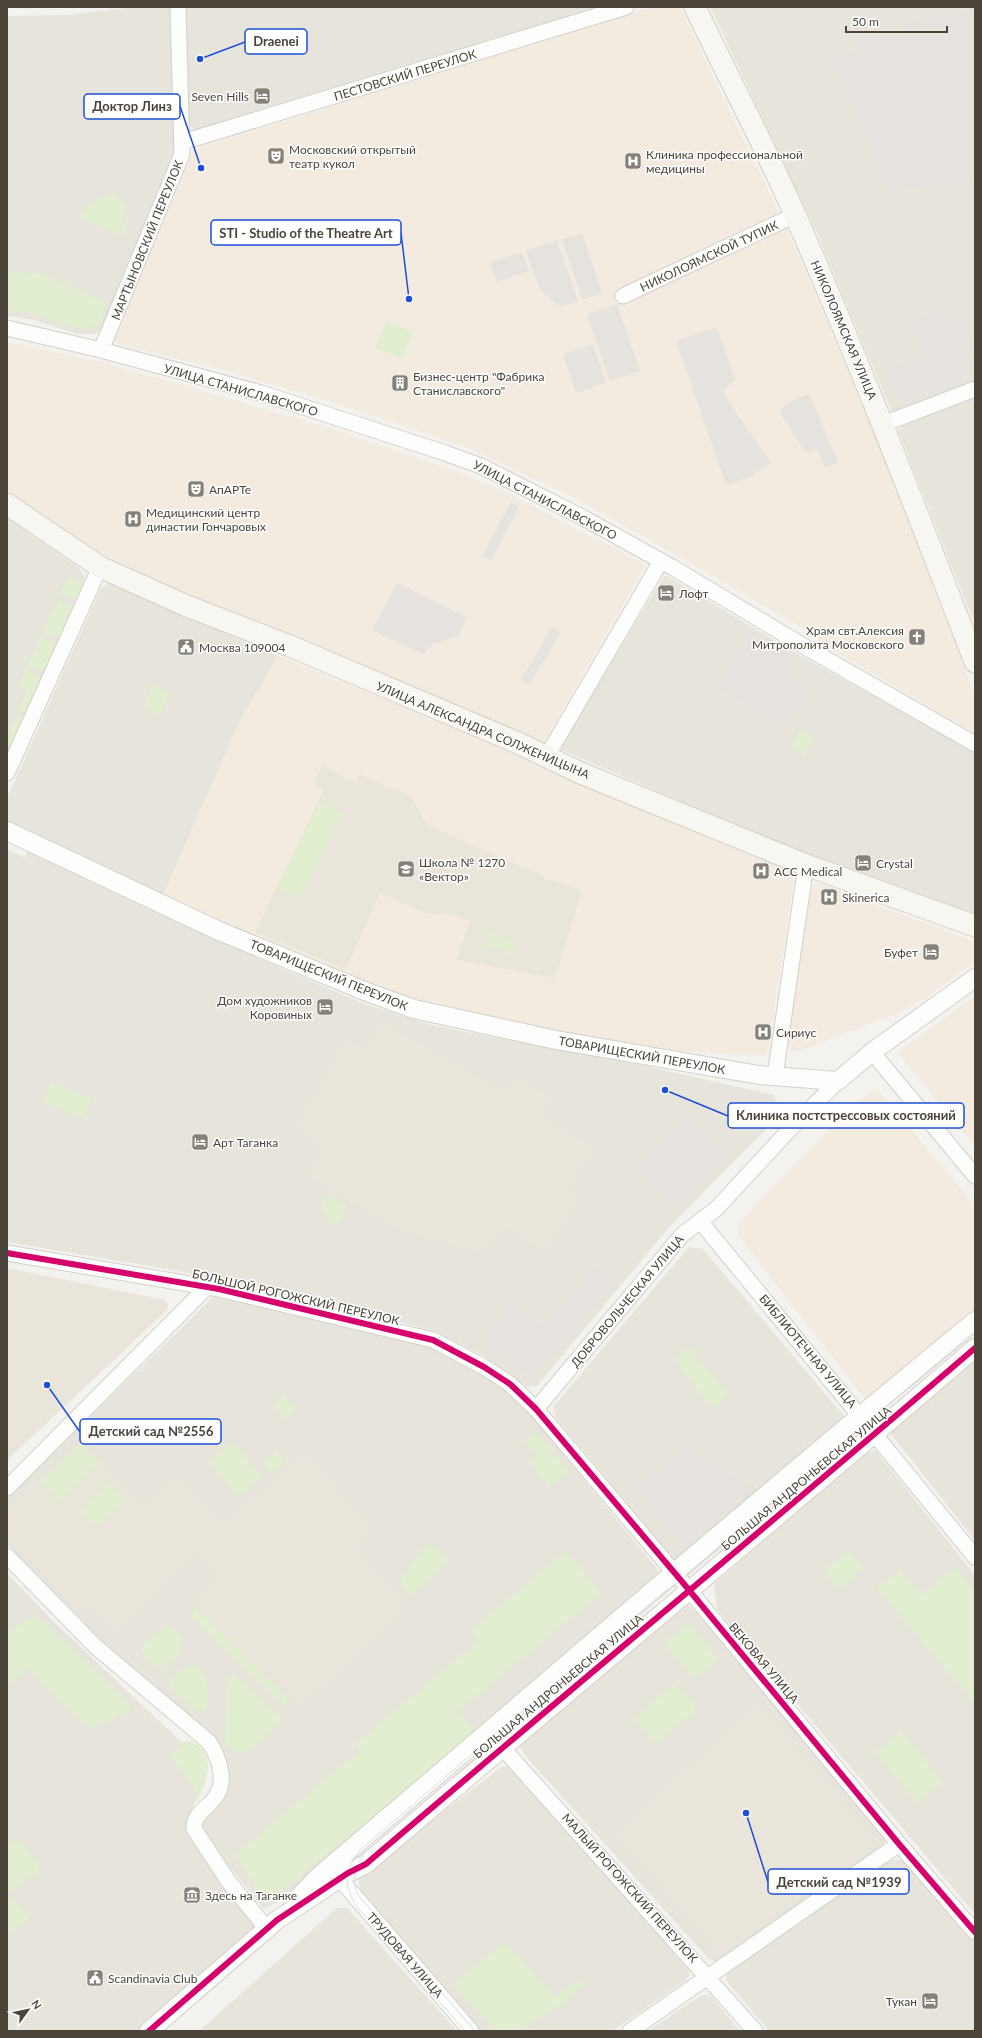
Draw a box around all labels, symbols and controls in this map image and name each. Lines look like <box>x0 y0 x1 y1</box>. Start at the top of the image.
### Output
scale bar <box>846 8 947 34</box>
text: 50 m <box>852 14 879 29</box>
callout: Draenei <box>245 29 307 54</box>
text: Draenei <box>253 33 299 49</box>
street label: ПЕСТОВСКИЙ ПЕРЕУЛОК <box>332 46 478 104</box>
hotel icon: Seven Hills <box>252 86 272 106</box>
place label: Seven Hills <box>191 89 249 104</box>
callout: Доктор Линз <box>84 94 180 119</box>
text: Доктор Линз <box>92 98 172 114</box>
place label: Московский открытый театр кукол <box>289 142 416 171</box>
theatre icon: Московский открытый театр кукол <box>266 146 286 166</box>
place label: Клиника профессиональной медицины <box>646 147 803 176</box>
hospital icon: Клиника профессиональной медицины <box>623 151 643 171</box>
street label: МАРТЫНОВСКИЙ ПЕРЕУЛОК <box>108 158 186 322</box>
street label: НИКОЛОЯМСКОЙ ТУПИК <box>638 217 780 295</box>
callout: STI - Studio of the Theatre Art <box>211 220 401 245</box>
text: STI - Studio of the Theatre Art <box>219 225 393 241</box>
street label: НИКОЛОЯМСКАЯ УЛИЦА <box>808 258 881 403</box>
street label: УЛИЦА СТАНИСЛАВСКОГО <box>162 361 320 419</box>
place label: Бизнес-центр "Фабрика Станиславского" <box>413 369 544 398</box>
building icon: Бизнес-центр "Фабрика Станиславского" <box>390 373 410 393</box>
street label: УЛИЦА СТАНИСЛАВСКОГО <box>471 457 620 543</box>
theatre icon: АпАРТе <box>186 479 206 499</box>
place label: АпАРТе <box>209 482 251 497</box>
place label: Медицинский центр династии Гончаровых <box>146 505 266 534</box>
hospital icon: Медицинский центр династии Гончаровых <box>123 509 143 529</box>
hotel icon: Лофт <box>656 583 676 603</box>
place label: Лофт <box>678 586 709 601</box>
place label: Храм свт.Алексия Митрополита Московского <box>752 623 904 652</box>
church icon: Храм свт.Алексия Митрополита Московского <box>907 627 927 647</box>
public building icon: Москва 109004 <box>176 637 196 657</box>
place label: Москва 109004 <box>199 640 285 655</box>
street label: УЛИЦА АЛЕКСАНДРА СОЛЖЕНИЦЫНА <box>374 678 593 782</box>
hotel icon: Crystal <box>853 853 873 873</box>
place label: Школа № 1270 «Вектор» <box>419 855 505 884</box>
place label: Crystal <box>876 856 913 871</box>
school or university icon: Школа № 1270 «Вектор» <box>396 859 416 879</box>
hospital icon: ACC Medical <box>751 861 771 881</box>
place label: ACC Medical <box>774 864 842 879</box>
hospital icon: Skinerica <box>819 887 839 907</box>
place label: Skinerica <box>842 890 889 905</box>
street label: ТОВАРИЩЕСКИЙ ПЕРЕУЛОК <box>248 936 410 1014</box>
hotel icon: Буфет <box>921 942 941 962</box>
place label: Буфет <box>884 945 918 960</box>
place label: Дом художников Коровиных <box>217 993 312 1022</box>
hotel icon: Дом художников Коровиных <box>315 997 335 1017</box>
hospital icon: Сириус <box>753 1022 773 1042</box>
place label: Сириус <box>776 1025 817 1040</box>
street label: ТОВАРИЩЕСКИЙ ПЕРЕУЛОК <box>557 1033 727 1077</box>
callout: Клиника постстрессовых состояний <box>728 1103 964 1128</box>
text: Клиника постстрессовых состояний <box>736 1107 956 1123</box>
hotel icon: Арт Таганка <box>190 1132 210 1152</box>
place label: Арт Таганка <box>213 1135 278 1150</box>
street label: ДОБРОВОЛЬЧЕСКАЯ УЛИЦА <box>567 1231 687 1370</box>
street label: БОЛЬШОЙ РОГОЖСКИЙ ПЕРЕУЛОК <box>191 1266 401 1328</box>
street label: БИБЛИОТЕЧНАЯ УЛИЦА <box>756 1291 860 1411</box>
street label: БОЛЬШАЯ АНДРОНЬЕВСКАЯ УЛИЦА <box>718 1402 895 1553</box>
callout: Детский сад №2556 <box>80 1419 221 1444</box>
text: Детский сад №2556 <box>89 1423 214 1439</box>
street label: БОЛЬШАЯ АНДРОНЬЕВСКАЯ УЛИЦА <box>470 1610 647 1761</box>
street label: ВЕКОВАЯ УЛИЦА <box>726 1620 803 1707</box>
street label: МАЛЫЙ РОГОЖСКИЙ ПЕРЕУЛОК <box>559 1810 701 1966</box>
callout: Детский сад №1939 <box>768 1869 909 1894</box>
text: Детский сад №1939 <box>777 1874 901 1890</box>
museum icon: Здесь на Таганке <box>182 1885 202 1905</box>
place label: Здесь на Таганке <box>205 1888 297 1903</box>
street label: ТРУДОВАЯ УЛИЦА <box>364 1909 447 2002</box>
public building icon: Scandinavia Club <box>85 1968 105 1988</box>
place label: Scandinavia Club <box>108 1971 198 1986</box>
north arrow <box>8 1990 48 2030</box>
hotel icon: Тукан <box>920 1991 940 2011</box>
place label: Тукан <box>886 1994 917 2009</box>
text: N <box>29 1997 45 2011</box>

